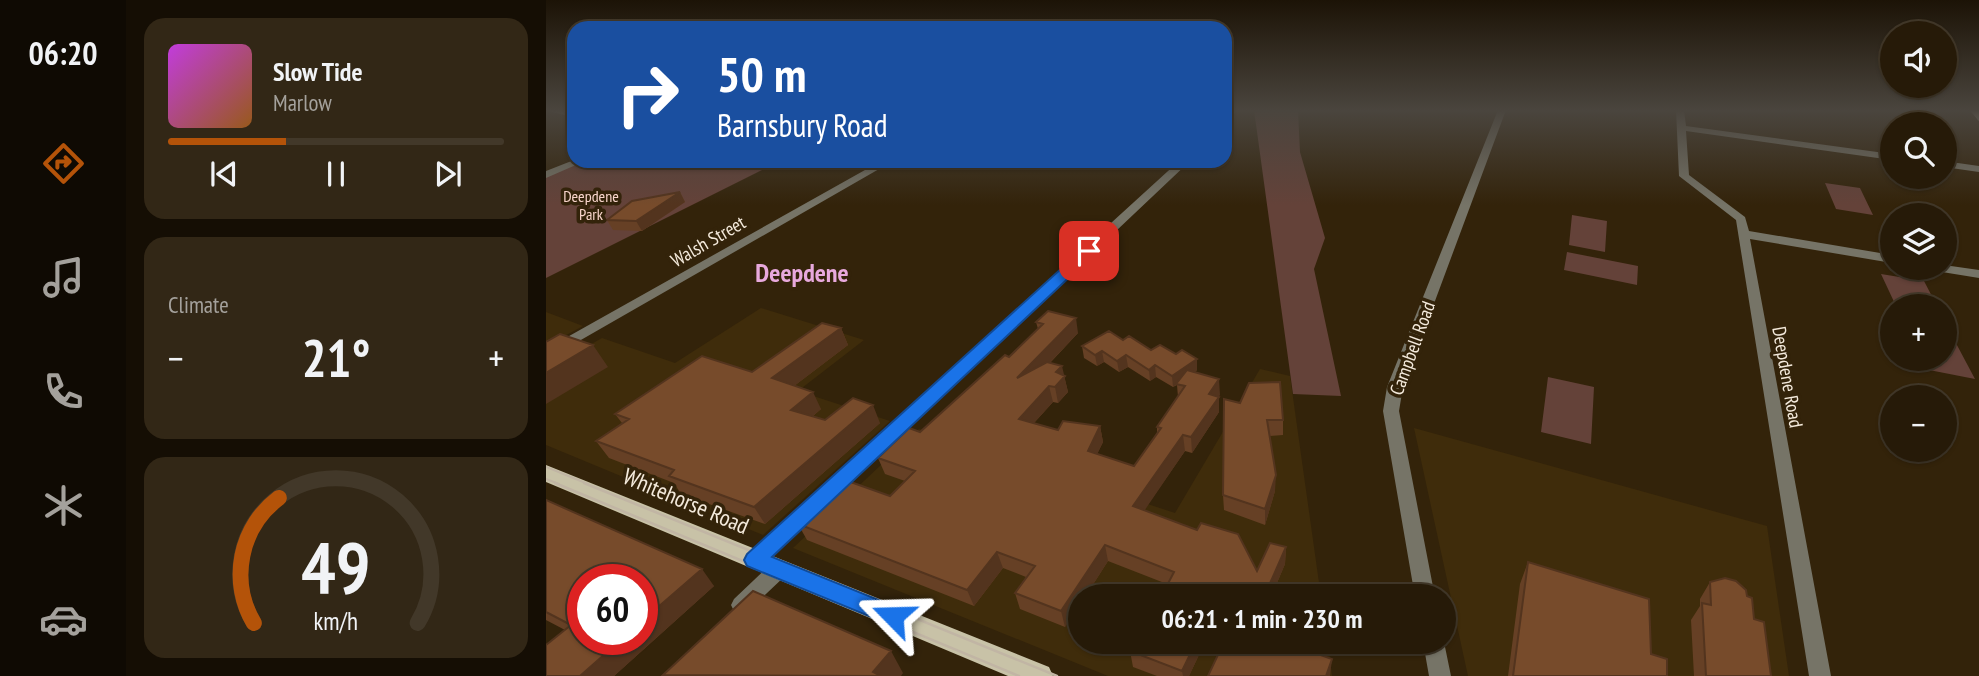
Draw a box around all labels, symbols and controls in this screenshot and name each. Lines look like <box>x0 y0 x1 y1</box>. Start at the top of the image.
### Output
map controls <box>1880 21 1957 462</box>
button: sound <box>1880 21 1957 98</box>
text: 06:20 <box>28 32 98 74</box>
text: 50 m <box>717 42 806 106</box>
icon: right <box>602 49 693 140</box>
text: Slow Tide <box>273 55 363 88</box>
text: Marlow <box>273 88 332 117</box>
text: Barnsbury Road <box>717 104 888 146</box>
button: search <box>1880 112 1957 189</box>
icon: directions <box>39 139 88 188</box>
icon: previous <box>205 155 243 193</box>
icon: pause <box>317 155 355 193</box>
icon: next <box>429 155 467 193</box>
park label: Deepdene Park <box>563 186 619 224</box>
button: layers <box>1880 203 1957 280</box>
street label: Walsh Street <box>666 210 750 272</box>
pin <box>1059 221 1119 281</box>
icon: arrive <box>1070 232 1108 270</box>
icon: music <box>39 253 88 302</box>
district label: Deepdene <box>755 256 849 289</box>
text: Climate <box>168 290 229 319</box>
button: + <box>1880 294 1957 371</box>
street label: Campbell Road <box>1384 298 1440 398</box>
text: 21° <box>302 324 370 391</box>
street label: Deepdene Road <box>1767 324 1809 430</box>
text: − <box>168 333 184 382</box>
text: + <box>488 333 504 382</box>
icon: phone <box>39 367 88 416</box>
button: − <box>1880 385 1957 462</box>
street label: Whitehorse Road <box>619 461 754 540</box>
icon: climate <box>39 481 88 530</box>
text: 49 <box>301 520 371 614</box>
speed limit sign: 60 <box>567 564 658 655</box>
position arrow <box>856 579 930 653</box>
icon: car <box>39 595 88 644</box>
text: 06:21 · 1 min · 230 m <box>1162 602 1362 635</box>
text: km/h <box>314 605 358 637</box>

